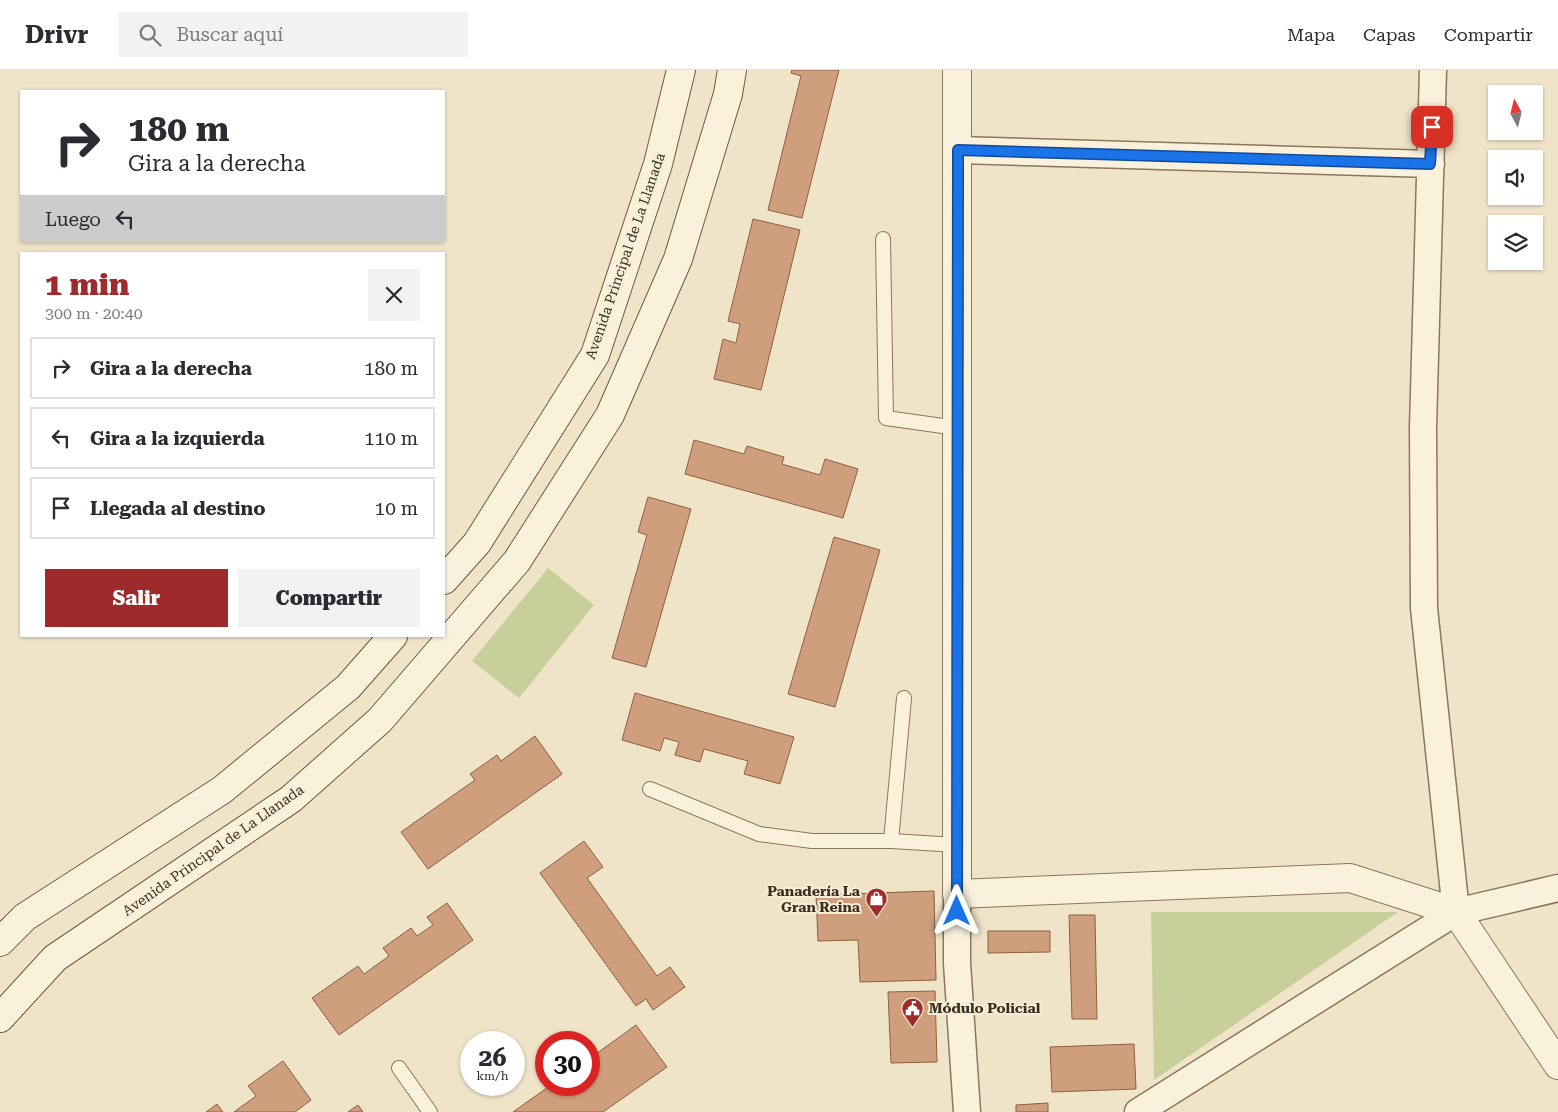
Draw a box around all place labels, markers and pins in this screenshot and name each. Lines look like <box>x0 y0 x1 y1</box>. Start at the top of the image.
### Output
pin <box>1411 106 1453 148</box>
place label: Panadería La Gran Reina <box>767 883 861 915</box>
shop icon: Panadería La Gran Reina <box>864 887 888 918</box>
public building icon: Módulo Policial <box>901 996 925 1027</box>
place label: Módulo Policial <box>929 1000 1041 1016</box>

